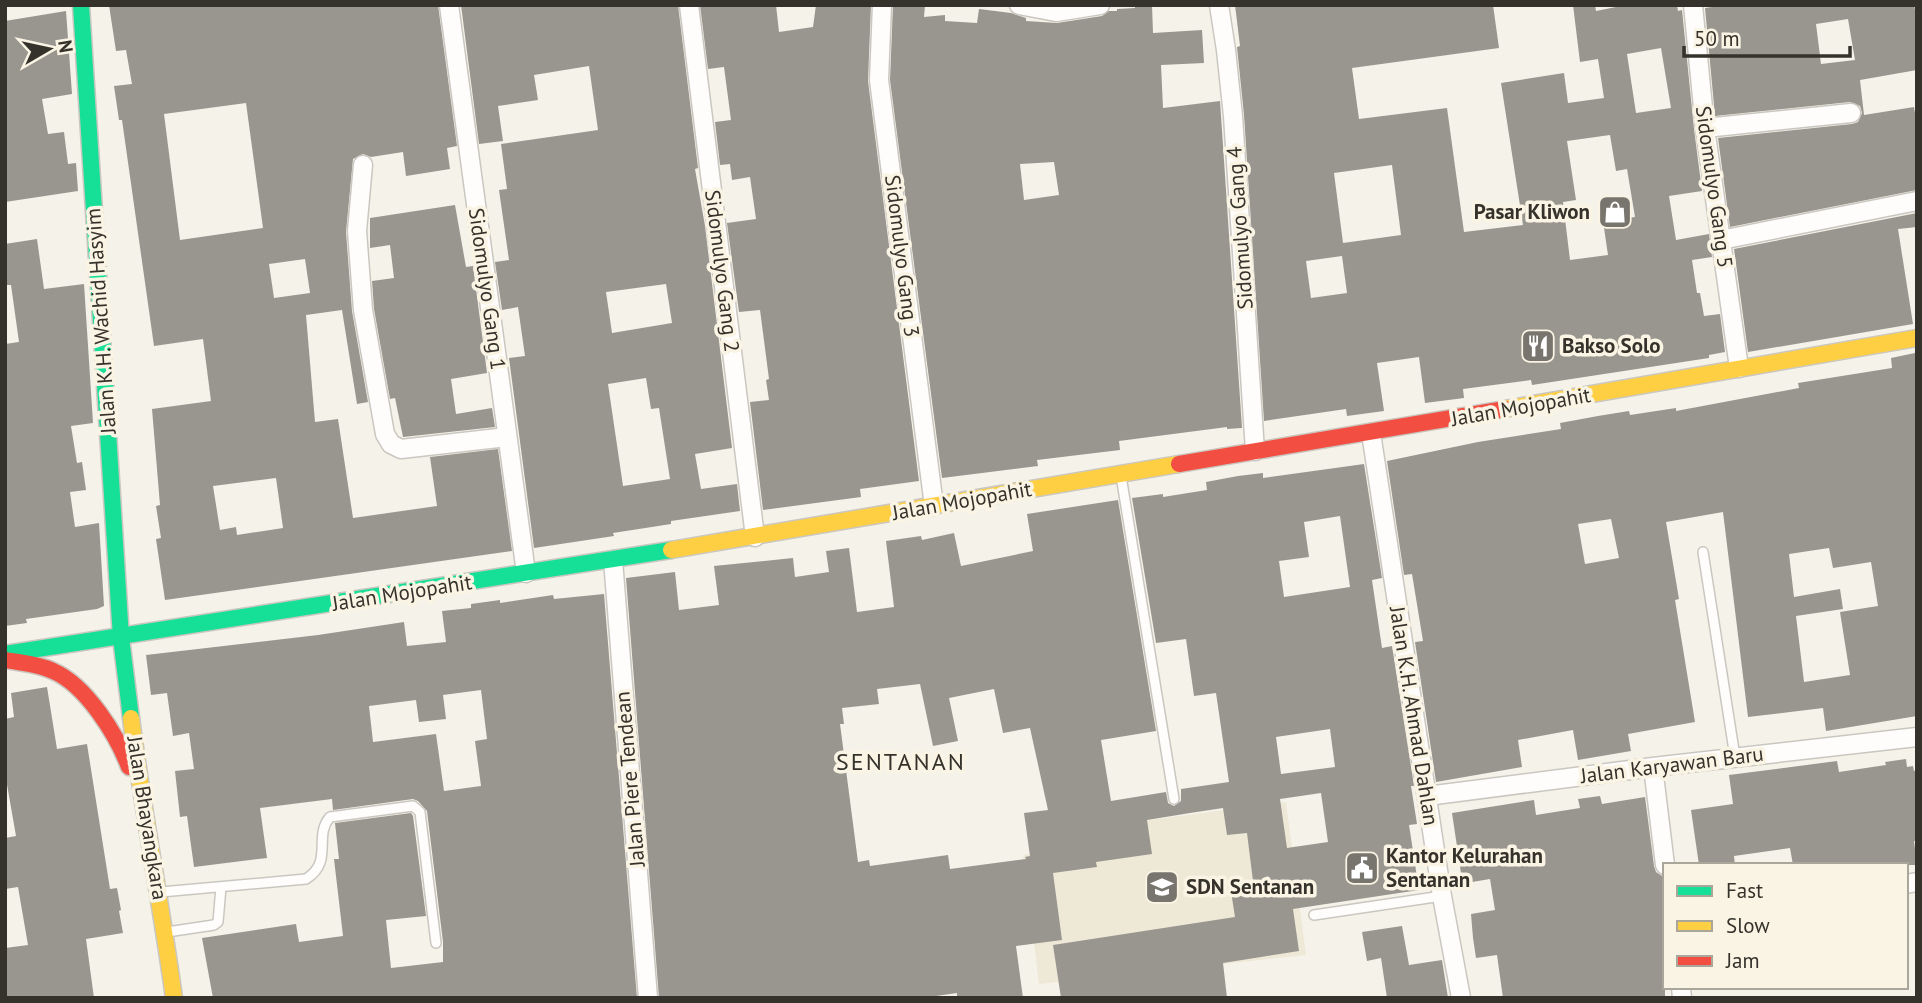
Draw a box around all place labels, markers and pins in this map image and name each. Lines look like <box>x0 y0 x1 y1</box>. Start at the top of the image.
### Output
shop icon: Pasar Kliwon <box>1596 193 1634 231</box>
place label: Pasar Kliwon <box>1474 198 1590 225</box>
restaurant icon: Bakso Solo <box>1519 327 1557 365</box>
place label: Bakso Solo <box>1562 332 1660 359</box>
place label: Kantor Kelurahan Sentanan <box>1386 842 1543 893</box>
public building icon: Kantor Kelurahan Sentanan <box>1343 849 1381 887</box>
school or university icon: SDN Sentanan <box>1143 868 1181 906</box>
place label: SDN Sentanan <box>1186 873 1314 900</box>

